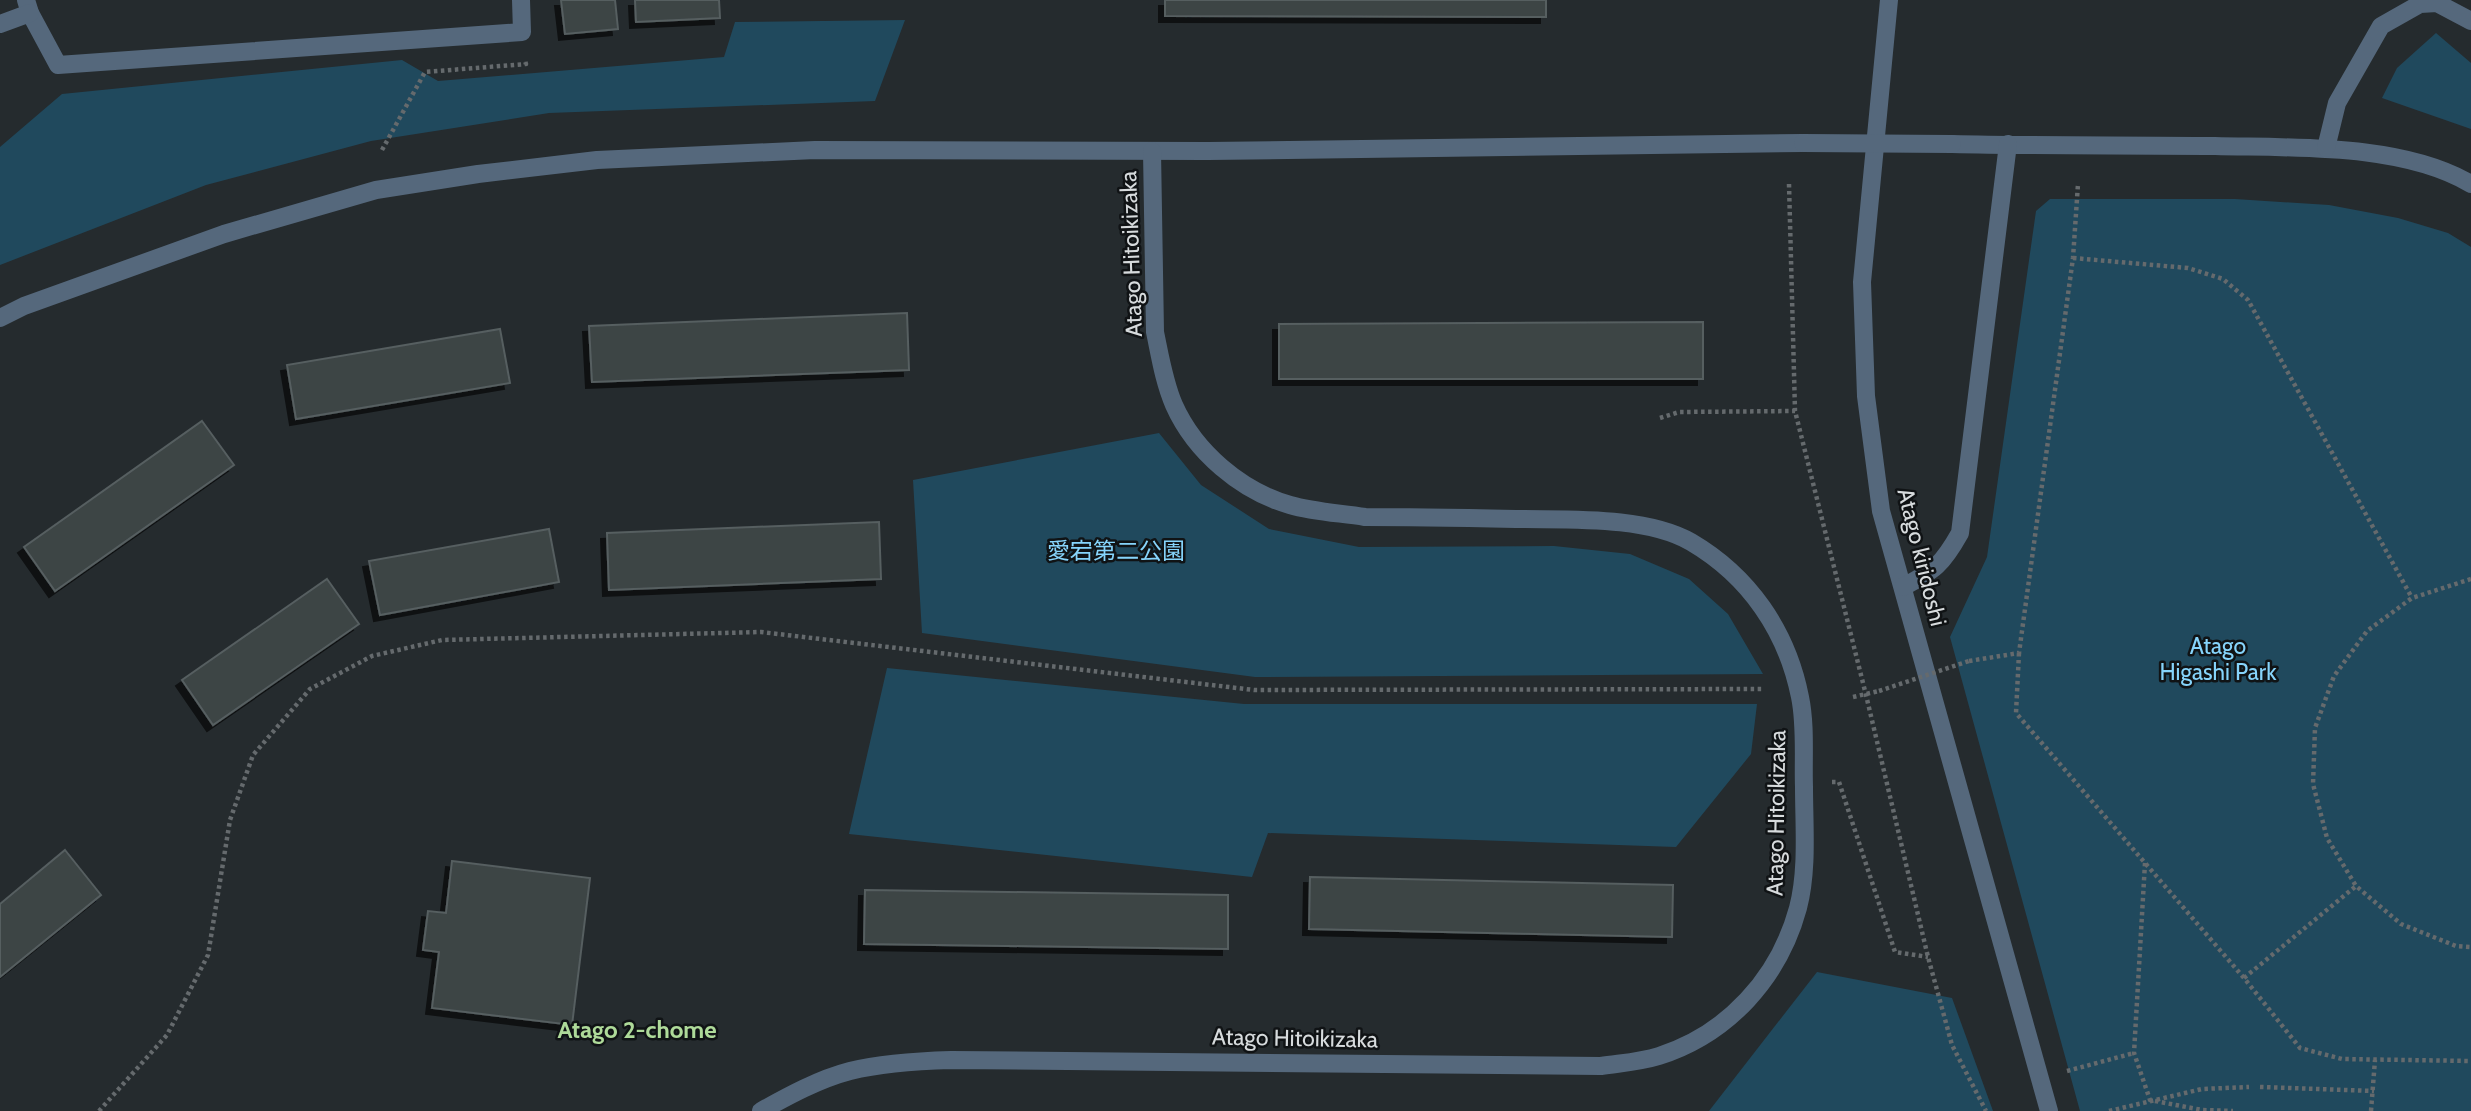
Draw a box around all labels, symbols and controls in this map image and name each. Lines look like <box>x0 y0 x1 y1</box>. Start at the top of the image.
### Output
street label: Atago Hitoikizaka <box>1114 171 1148 337</box>
street label: Atago kiridoshi <box>1891 485 1953 629</box>
park label: 愛宕第二公園 <box>1047 537 1185 565</box>
park label: Atago Higashi Park <box>2160 632 2277 686</box>
street label: Atago Hitoikizaka <box>1761 730 1791 896</box>
district label: Atago 2-chome <box>557 1015 717 1044</box>
street label: Atago Hitoikizaka <box>1212 1023 1378 1053</box>

